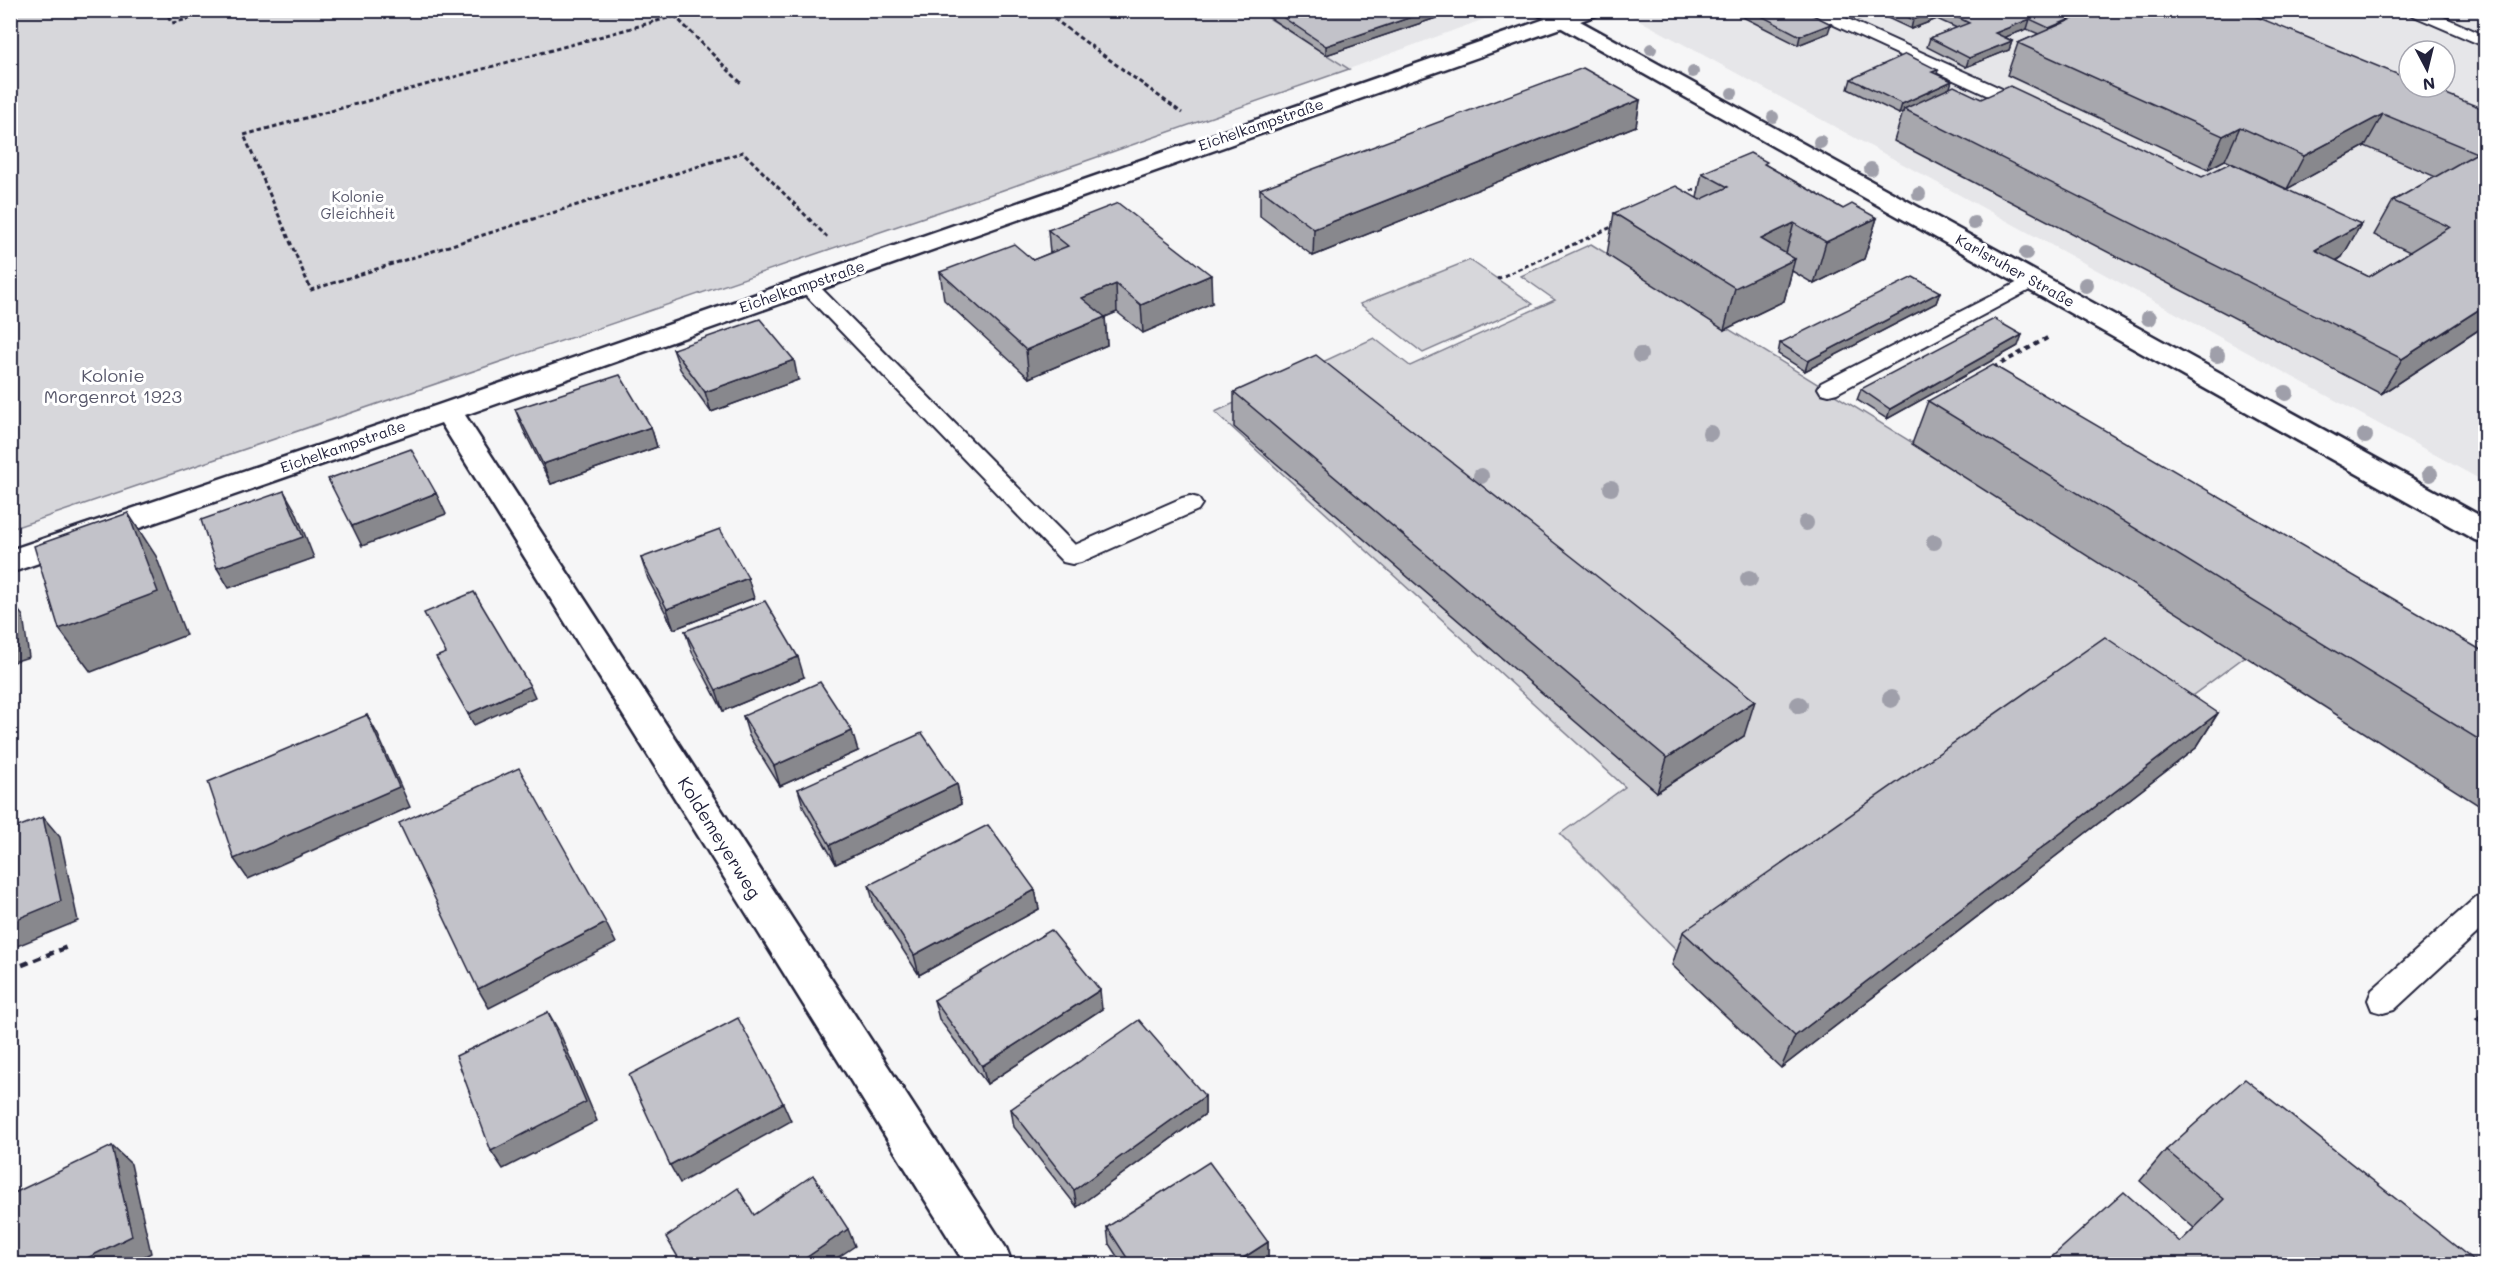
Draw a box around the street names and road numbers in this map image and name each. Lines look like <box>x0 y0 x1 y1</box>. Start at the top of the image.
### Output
street label: Eichelkampstraße <box>1195 93 1326 155</box>
street label: Karlsruher Straße <box>1952 229 2079 311</box>
street label: Eichelkampstraße <box>736 255 867 317</box>
street label: Eichelkampstraße <box>277 415 408 477</box>
street label: Koldemeyerweg <box>673 772 767 903</box>

